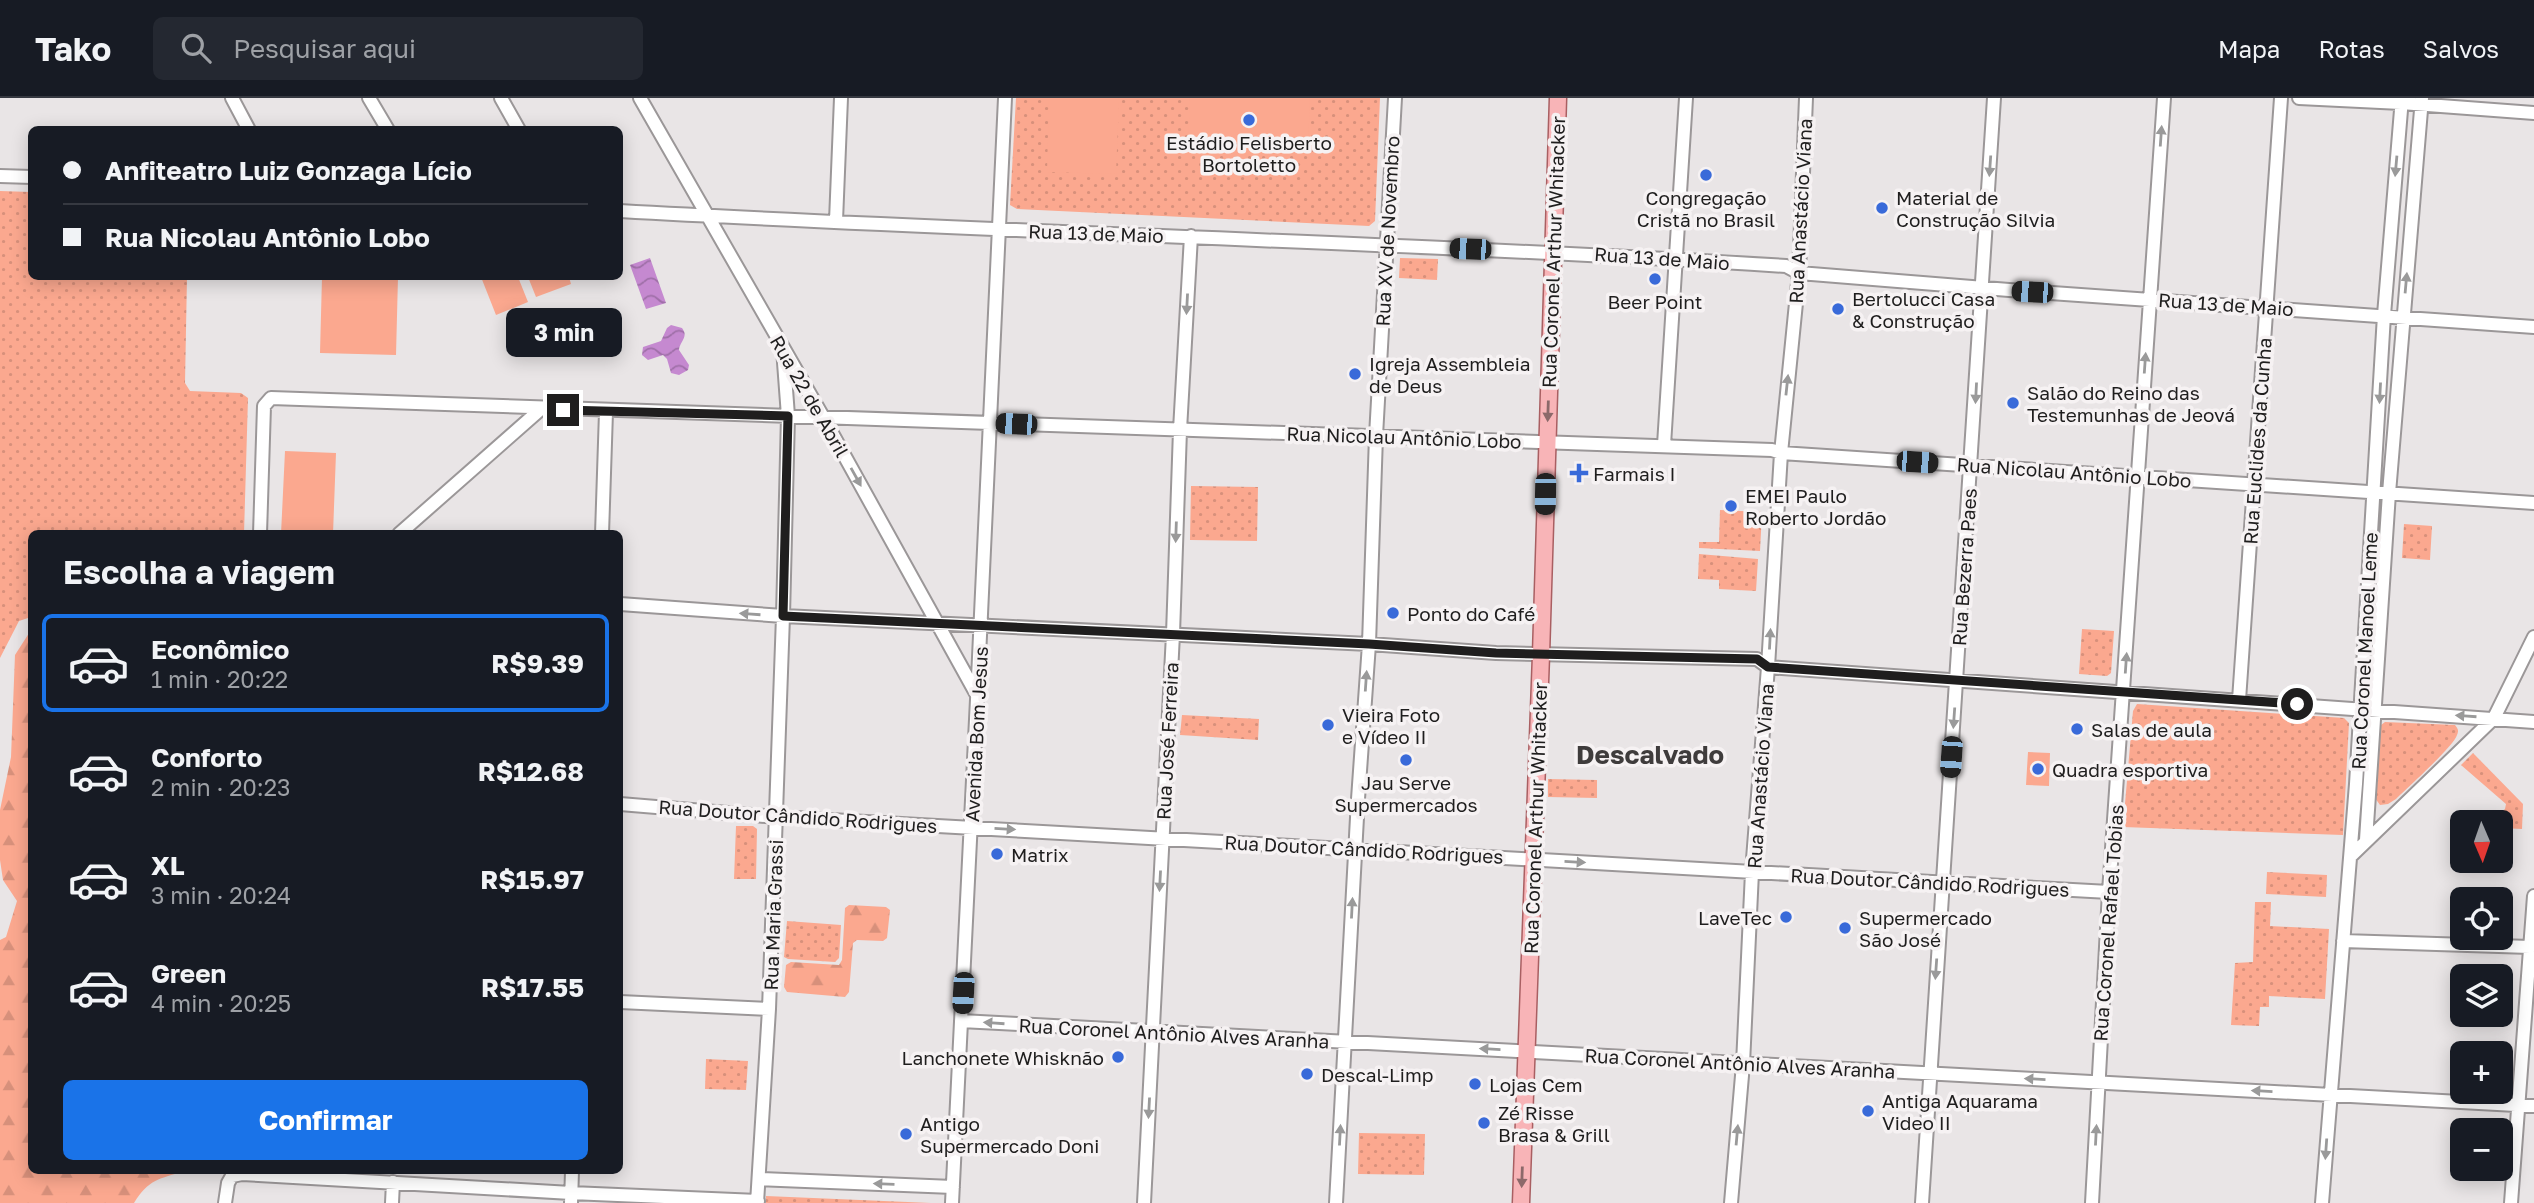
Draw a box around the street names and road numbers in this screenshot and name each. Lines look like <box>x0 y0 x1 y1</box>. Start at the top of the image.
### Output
street label: Rua Coronel Arthur Whitacker <box>1537 115 1569 388</box>
street label: Rua Anastácio Viana <box>1784 118 1816 304</box>
street label: Rua XV de Novembro <box>1371 135 1403 327</box>
street label: Rua 13 de Maio <box>1028 219 1164 247</box>
street label: Rua 13 de Maio <box>1594 242 1730 274</box>
street label: Rua 13 de Maio <box>2158 288 2294 320</box>
street label: Rua 22 de Abril <box>766 331 854 461</box>
street label: Rua Euclides da Cunha <box>2238 337 2276 545</box>
street label: Rua Nicolau Antônio Lobo <box>1286 421 1522 453</box>
street label: Rua Nicolau Antônio Lobo <box>1956 452 2192 492</box>
street label: Rua Bezerra Paes <box>1947 487 1981 647</box>
street label: Rua Coronel Manoel Leme <box>2346 532 2382 770</box>
street label: Avenida Bom Jesus <box>960 646 992 822</box>
street label: Rua José Ferreira <box>1151 661 1183 821</box>
street label: Rua Coronel Arthur Whitacker <box>1519 681 1551 954</box>
street label: Rua Anastácio Viana <box>1742 683 1778 869</box>
street label: Rua Doutor Cândido Rodrigues <box>658 795 938 837</box>
street label: Rua Coronel Rafael Tobias <box>2088 804 2128 1042</box>
street label: Rua Doutor Cândido Rodrigues <box>1224 830 1504 868</box>
street label: Rua Maria Grassi <box>759 839 787 991</box>
street label: Rua Doutor Cândido Rodrigues <box>1790 863 2070 901</box>
street label: Rua Coronel Antônio Alves Aranha <box>1018 1013 1330 1053</box>
street label: Rua Coronel Antônio Alves Aranha <box>1584 1043 1896 1083</box>

